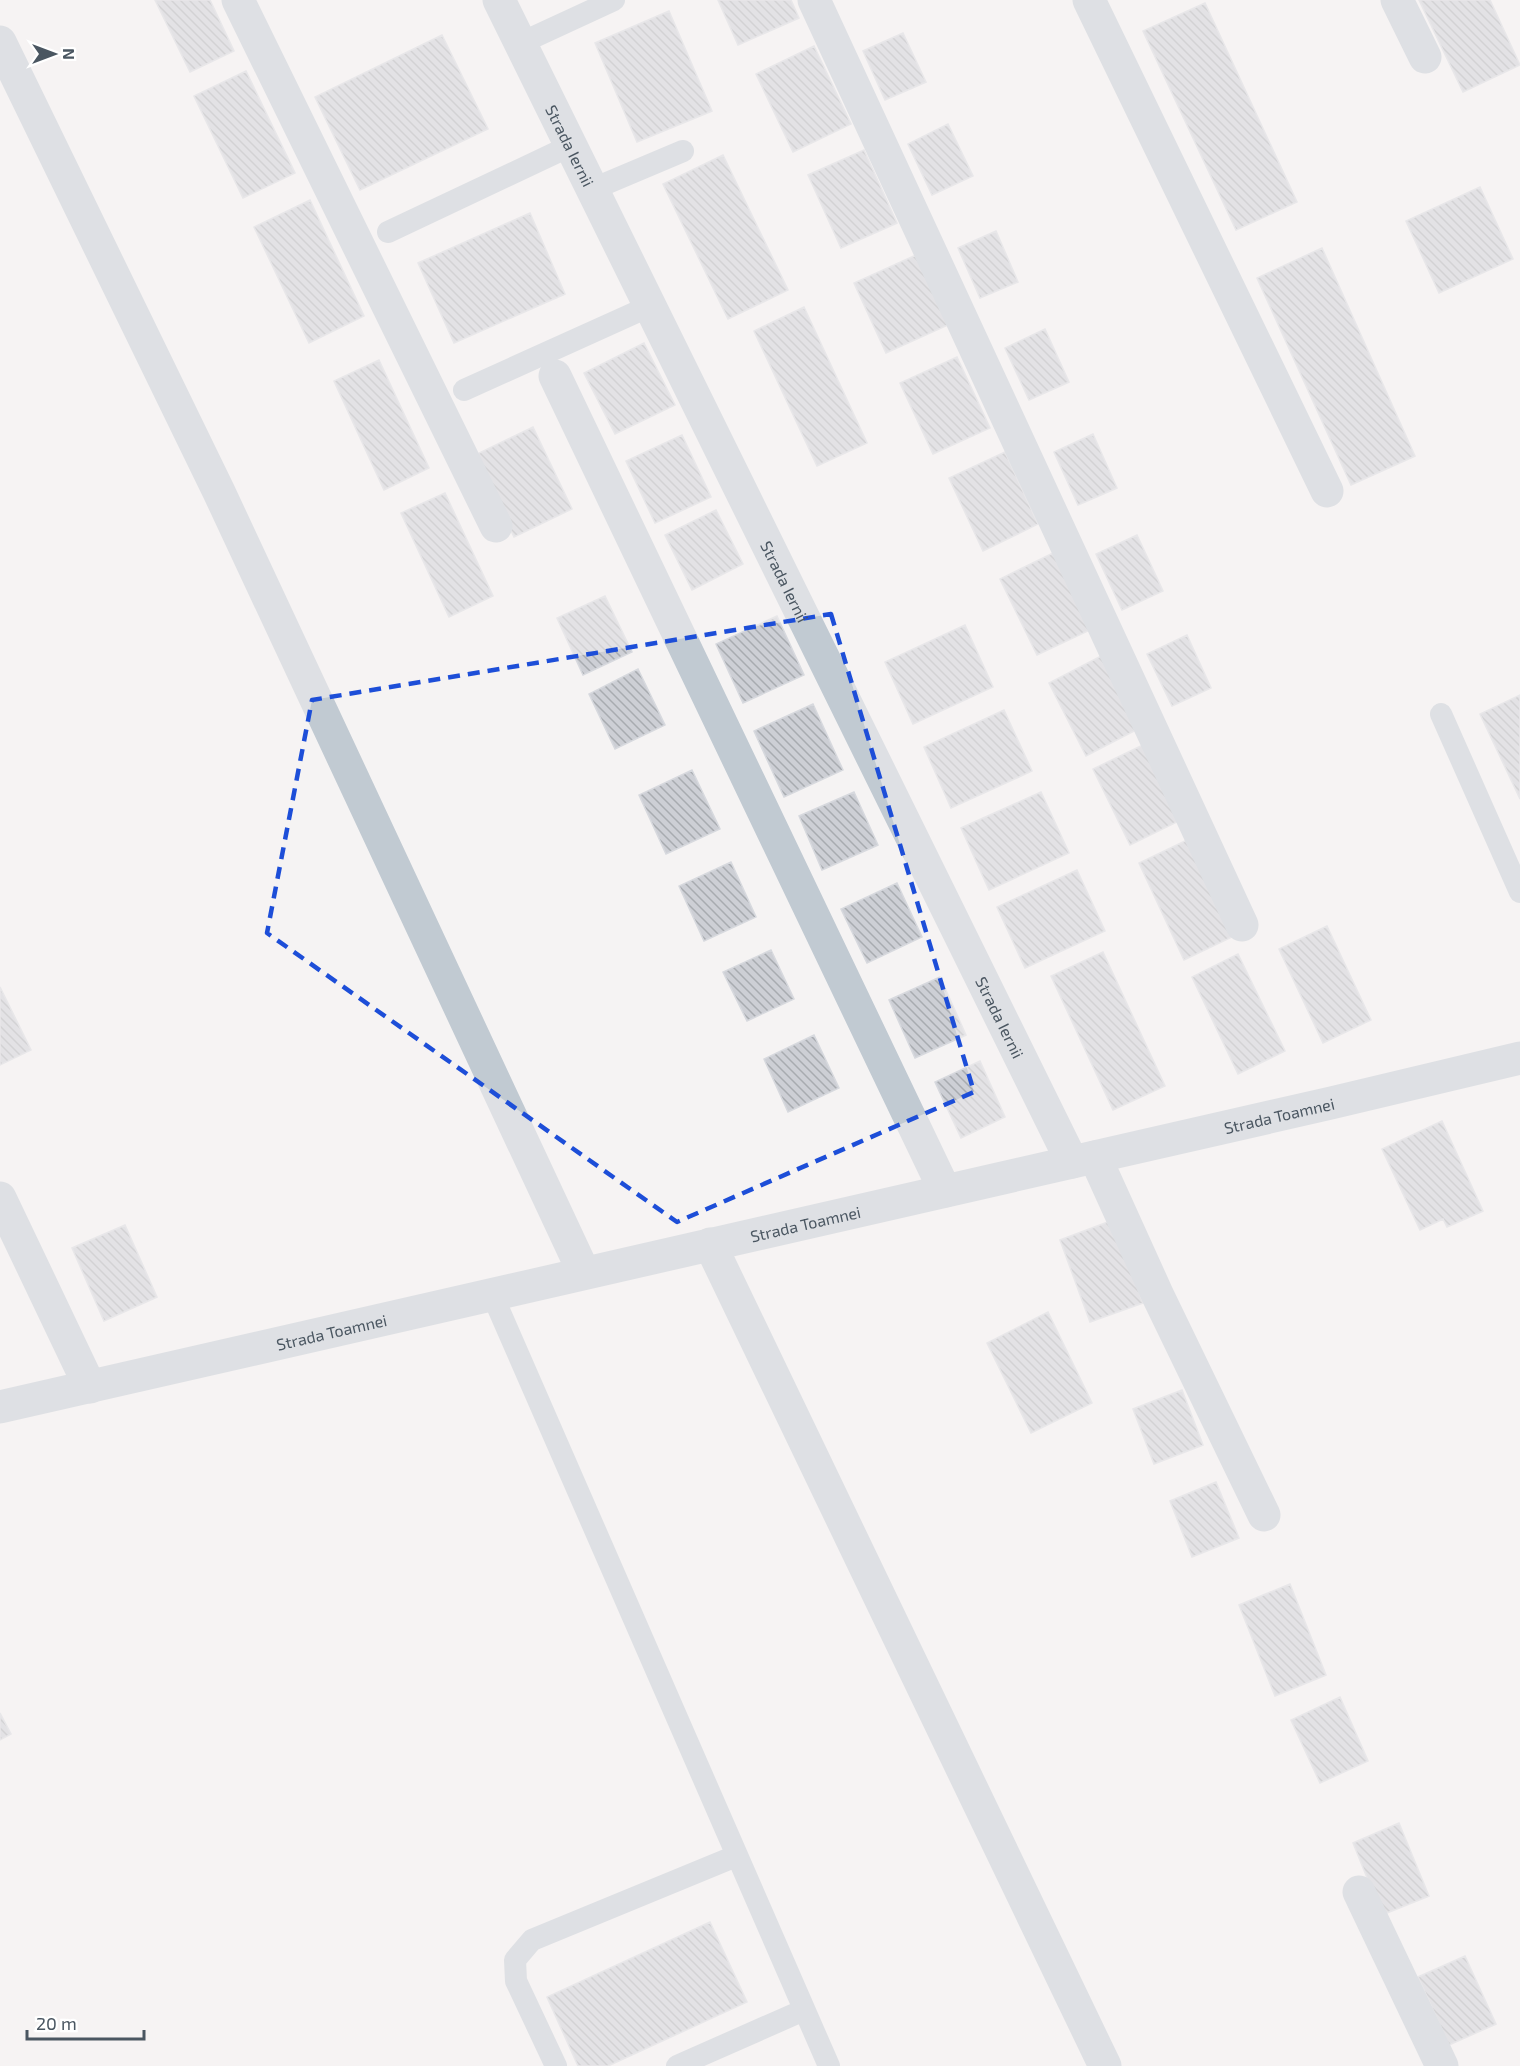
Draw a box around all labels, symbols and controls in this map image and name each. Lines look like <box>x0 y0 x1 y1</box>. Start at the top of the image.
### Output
north arrow <box>24 24 84 84</box>
text: N <box>60 48 79 60</box>
street label: Strada Iernii <box>543 102 599 189</box>
street label: Strada Iernii <box>758 537 814 625</box>
street label: Strada Iernii <box>973 973 1029 1061</box>
street label: Strada Toamnei <box>1222 1093 1336 1137</box>
street label: Strada Toamnei <box>748 1201 862 1245</box>
street label: Strada Toamnei <box>274 1309 389 1353</box>
scale bar <box>27 2003 144 2041</box>
text: 20 m <box>36 2012 77 2034</box>

